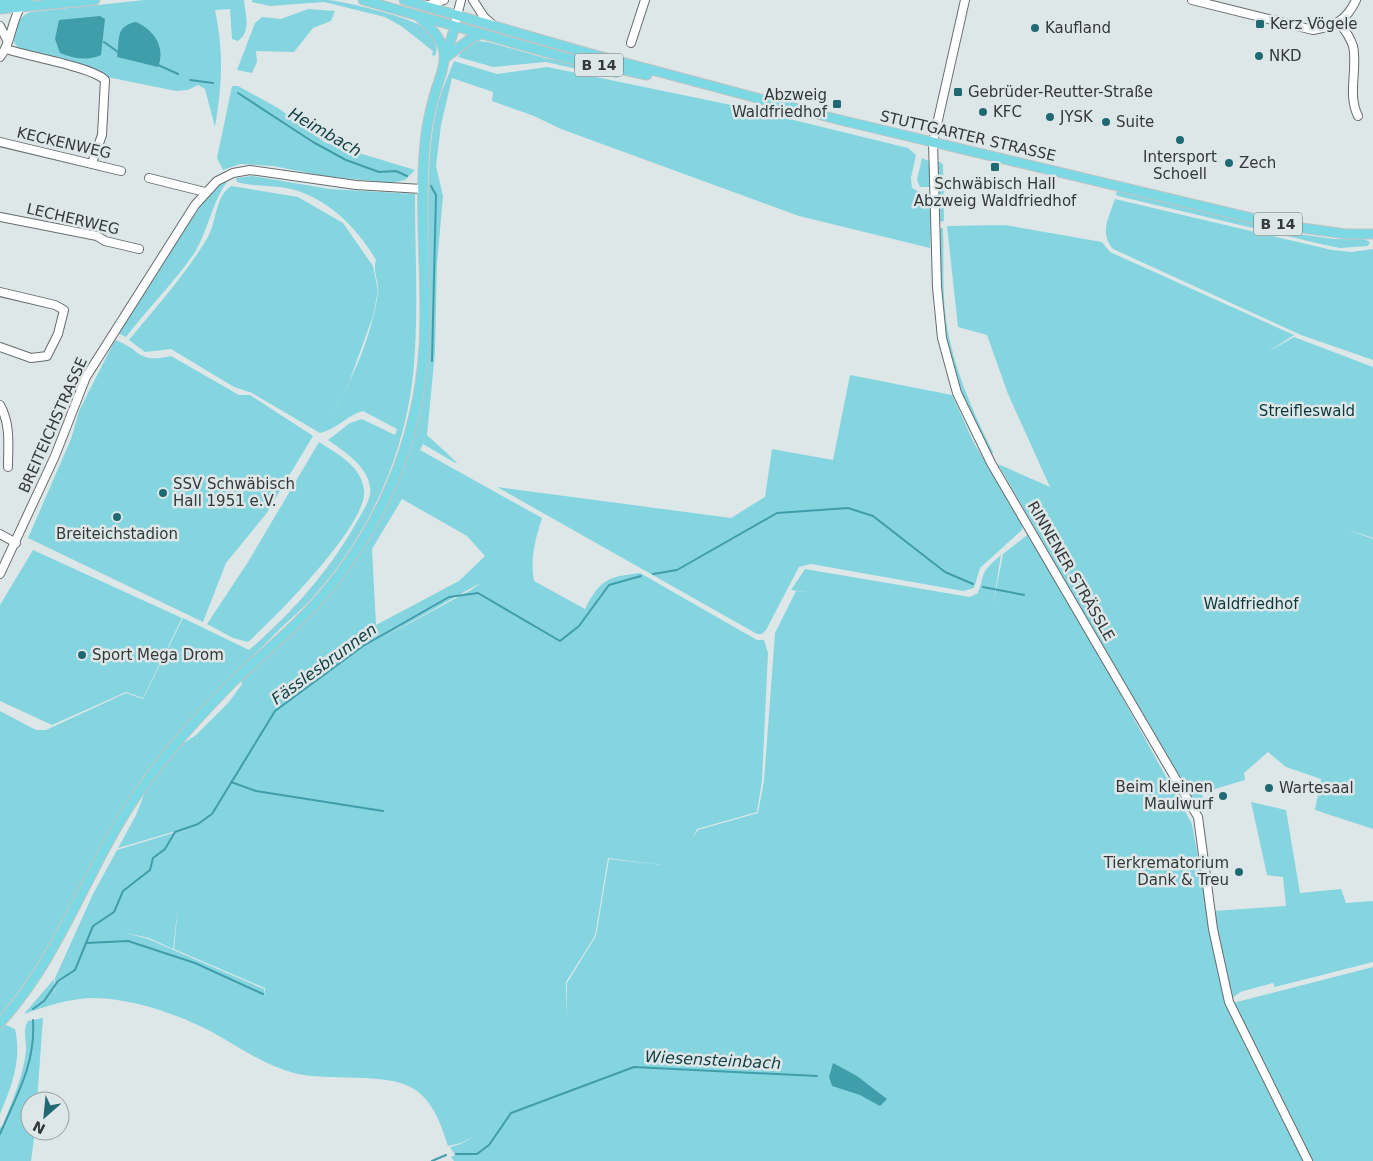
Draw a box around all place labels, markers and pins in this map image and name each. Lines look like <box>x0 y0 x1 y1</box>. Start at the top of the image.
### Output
place label: Kerz Vögele <box>1270 15 1358 33</box>
marker: Kerz Vögele <box>1254 18 1266 30</box>
place label: Kaufland <box>1045 19 1111 37</box>
marker: Kaufland <box>1029 22 1041 34</box>
place label: NKD <box>1269 47 1302 65</box>
marker: NKD <box>1253 50 1265 62</box>
place label: Gebrüder-Reutter-Straße <box>968 83 1153 101</box>
place label: Abzweig Waldfriedhof <box>732 86 828 121</box>
marker: Gebrüder-Reutter-Straße <box>952 86 964 98</box>
marker: Abzweig Waldfriedhof <box>831 98 843 110</box>
place label: KFC <box>993 103 1022 121</box>
marker: KFC <box>977 106 989 118</box>
place label: JYSK <box>1059 108 1094 126</box>
marker: JYSK <box>1044 111 1056 123</box>
place label: Suite <box>1116 113 1154 131</box>
marker: Suite <box>1100 116 1112 128</box>
marker: Intersport Schoell <box>1174 134 1186 146</box>
place label: Intersport Schoell <box>1143 148 1217 183</box>
place label: Zech <box>1239 154 1276 172</box>
marker: Zech <box>1223 157 1235 169</box>
marker: Schwäbisch Hall Abzweig Waldfriedhof <box>989 161 1001 173</box>
place label: Schwäbisch Hall Abzweig Waldfriedhof <box>914 175 1077 210</box>
place label: SSV Schwäbisch Hall 1951 e.V. <box>173 475 295 510</box>
marker: SSV Schwäbisch Hall 1951 e.V. <box>157 487 169 499</box>
marker: Breiteichstadion <box>111 511 123 523</box>
place label: Breiteichstadion <box>56 525 178 543</box>
place label: Sport Mega Drom <box>92 646 224 664</box>
marker: Sport Mega Drom <box>76 649 88 661</box>
place label: Beim kleinen Maulwurf <box>1115 778 1214 813</box>
place label: Wartesaal <box>1279 779 1354 797</box>
marker: Wartesaal <box>1263 782 1275 794</box>
marker: Beim kleinen Maulwurf <box>1217 790 1229 802</box>
place label: Tierkrematorium Dank & Treu <box>1103 854 1229 889</box>
marker: Tierkrematorium Dank & Treu <box>1233 866 1245 878</box>

